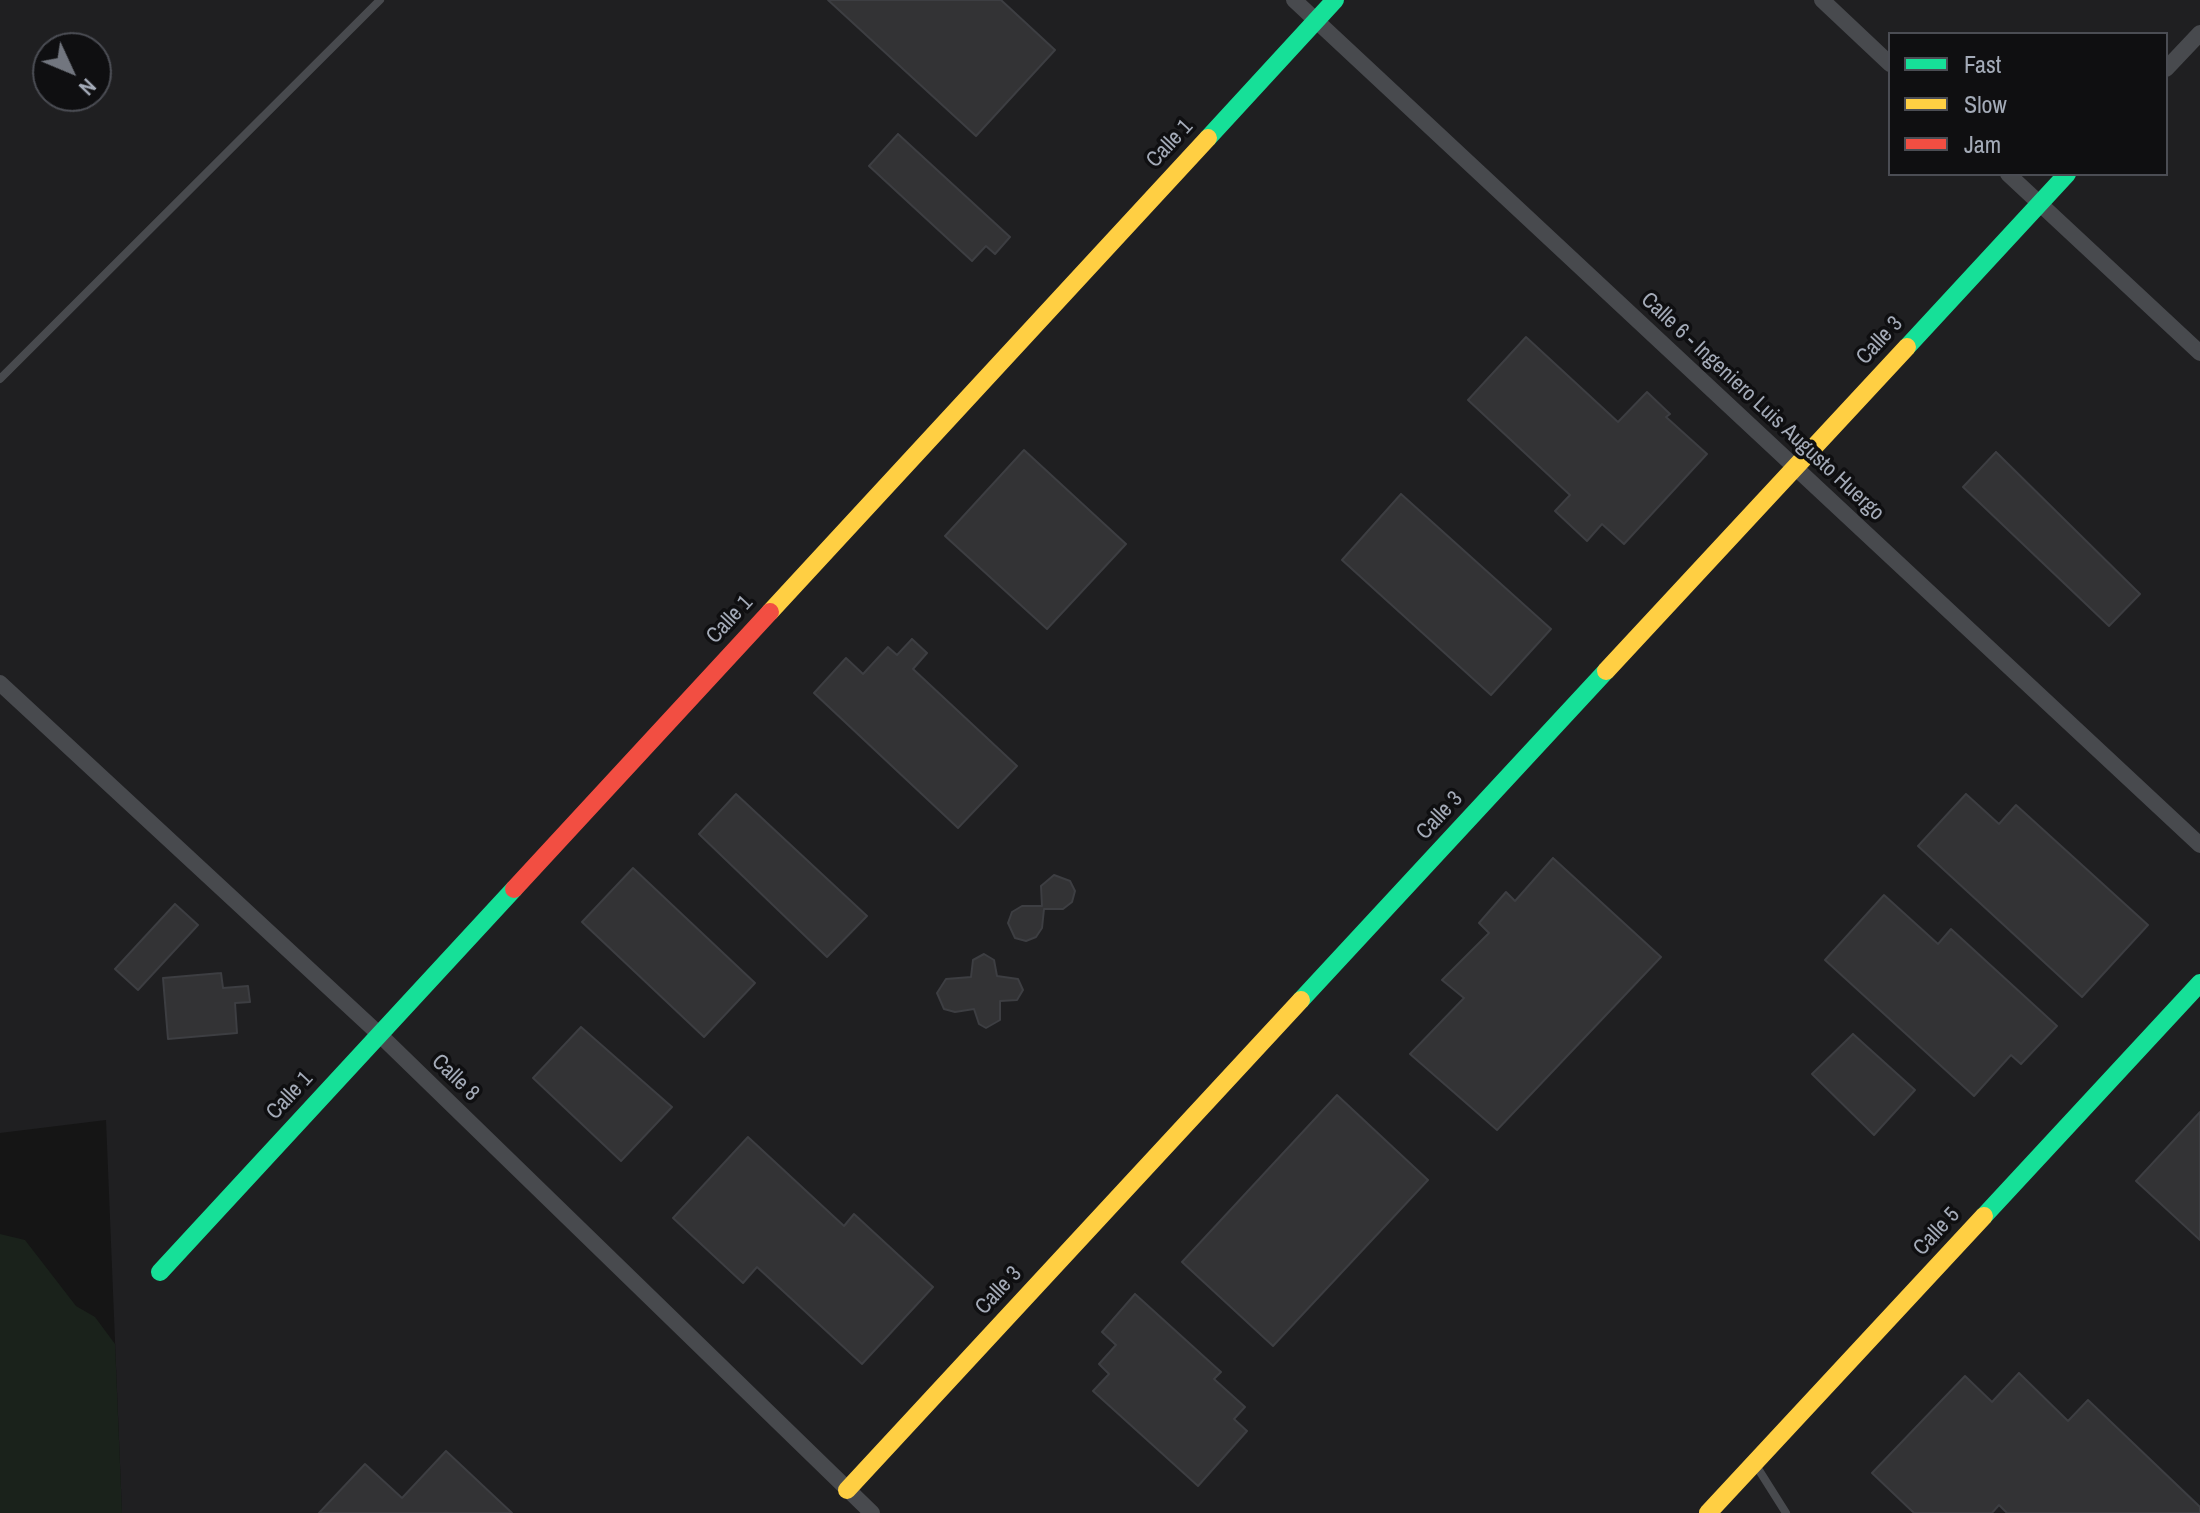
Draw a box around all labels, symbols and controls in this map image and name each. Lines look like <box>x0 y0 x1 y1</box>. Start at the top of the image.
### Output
north arrow <box>32 32 112 112</box>
legend <box>1888 32 2168 176</box>
text: Fast <box>1964 48 2001 80</box>
text: N <box>73 72 103 102</box>
text: Slow <box>1964 88 2007 120</box>
street label: Calle 1 <box>1141 114 1199 174</box>
text: Jam <box>1964 128 2001 160</box>
street label: Calle 6 - Ingeniero Luis Augusto Huergo <box>1635 287 1889 527</box>
street label: Calle 3 <box>1851 311 1909 371</box>
street label: Calle 1 <box>701 590 759 650</box>
street label: Calle 3 <box>1411 786 1469 846</box>
street label: Calle 8 <box>426 1049 484 1107</box>
street label: Calle 1 <box>261 1066 319 1126</box>
street label: Calle 5 <box>1908 1202 1966 1262</box>
street label: Calle 3 <box>970 1261 1028 1321</box>

